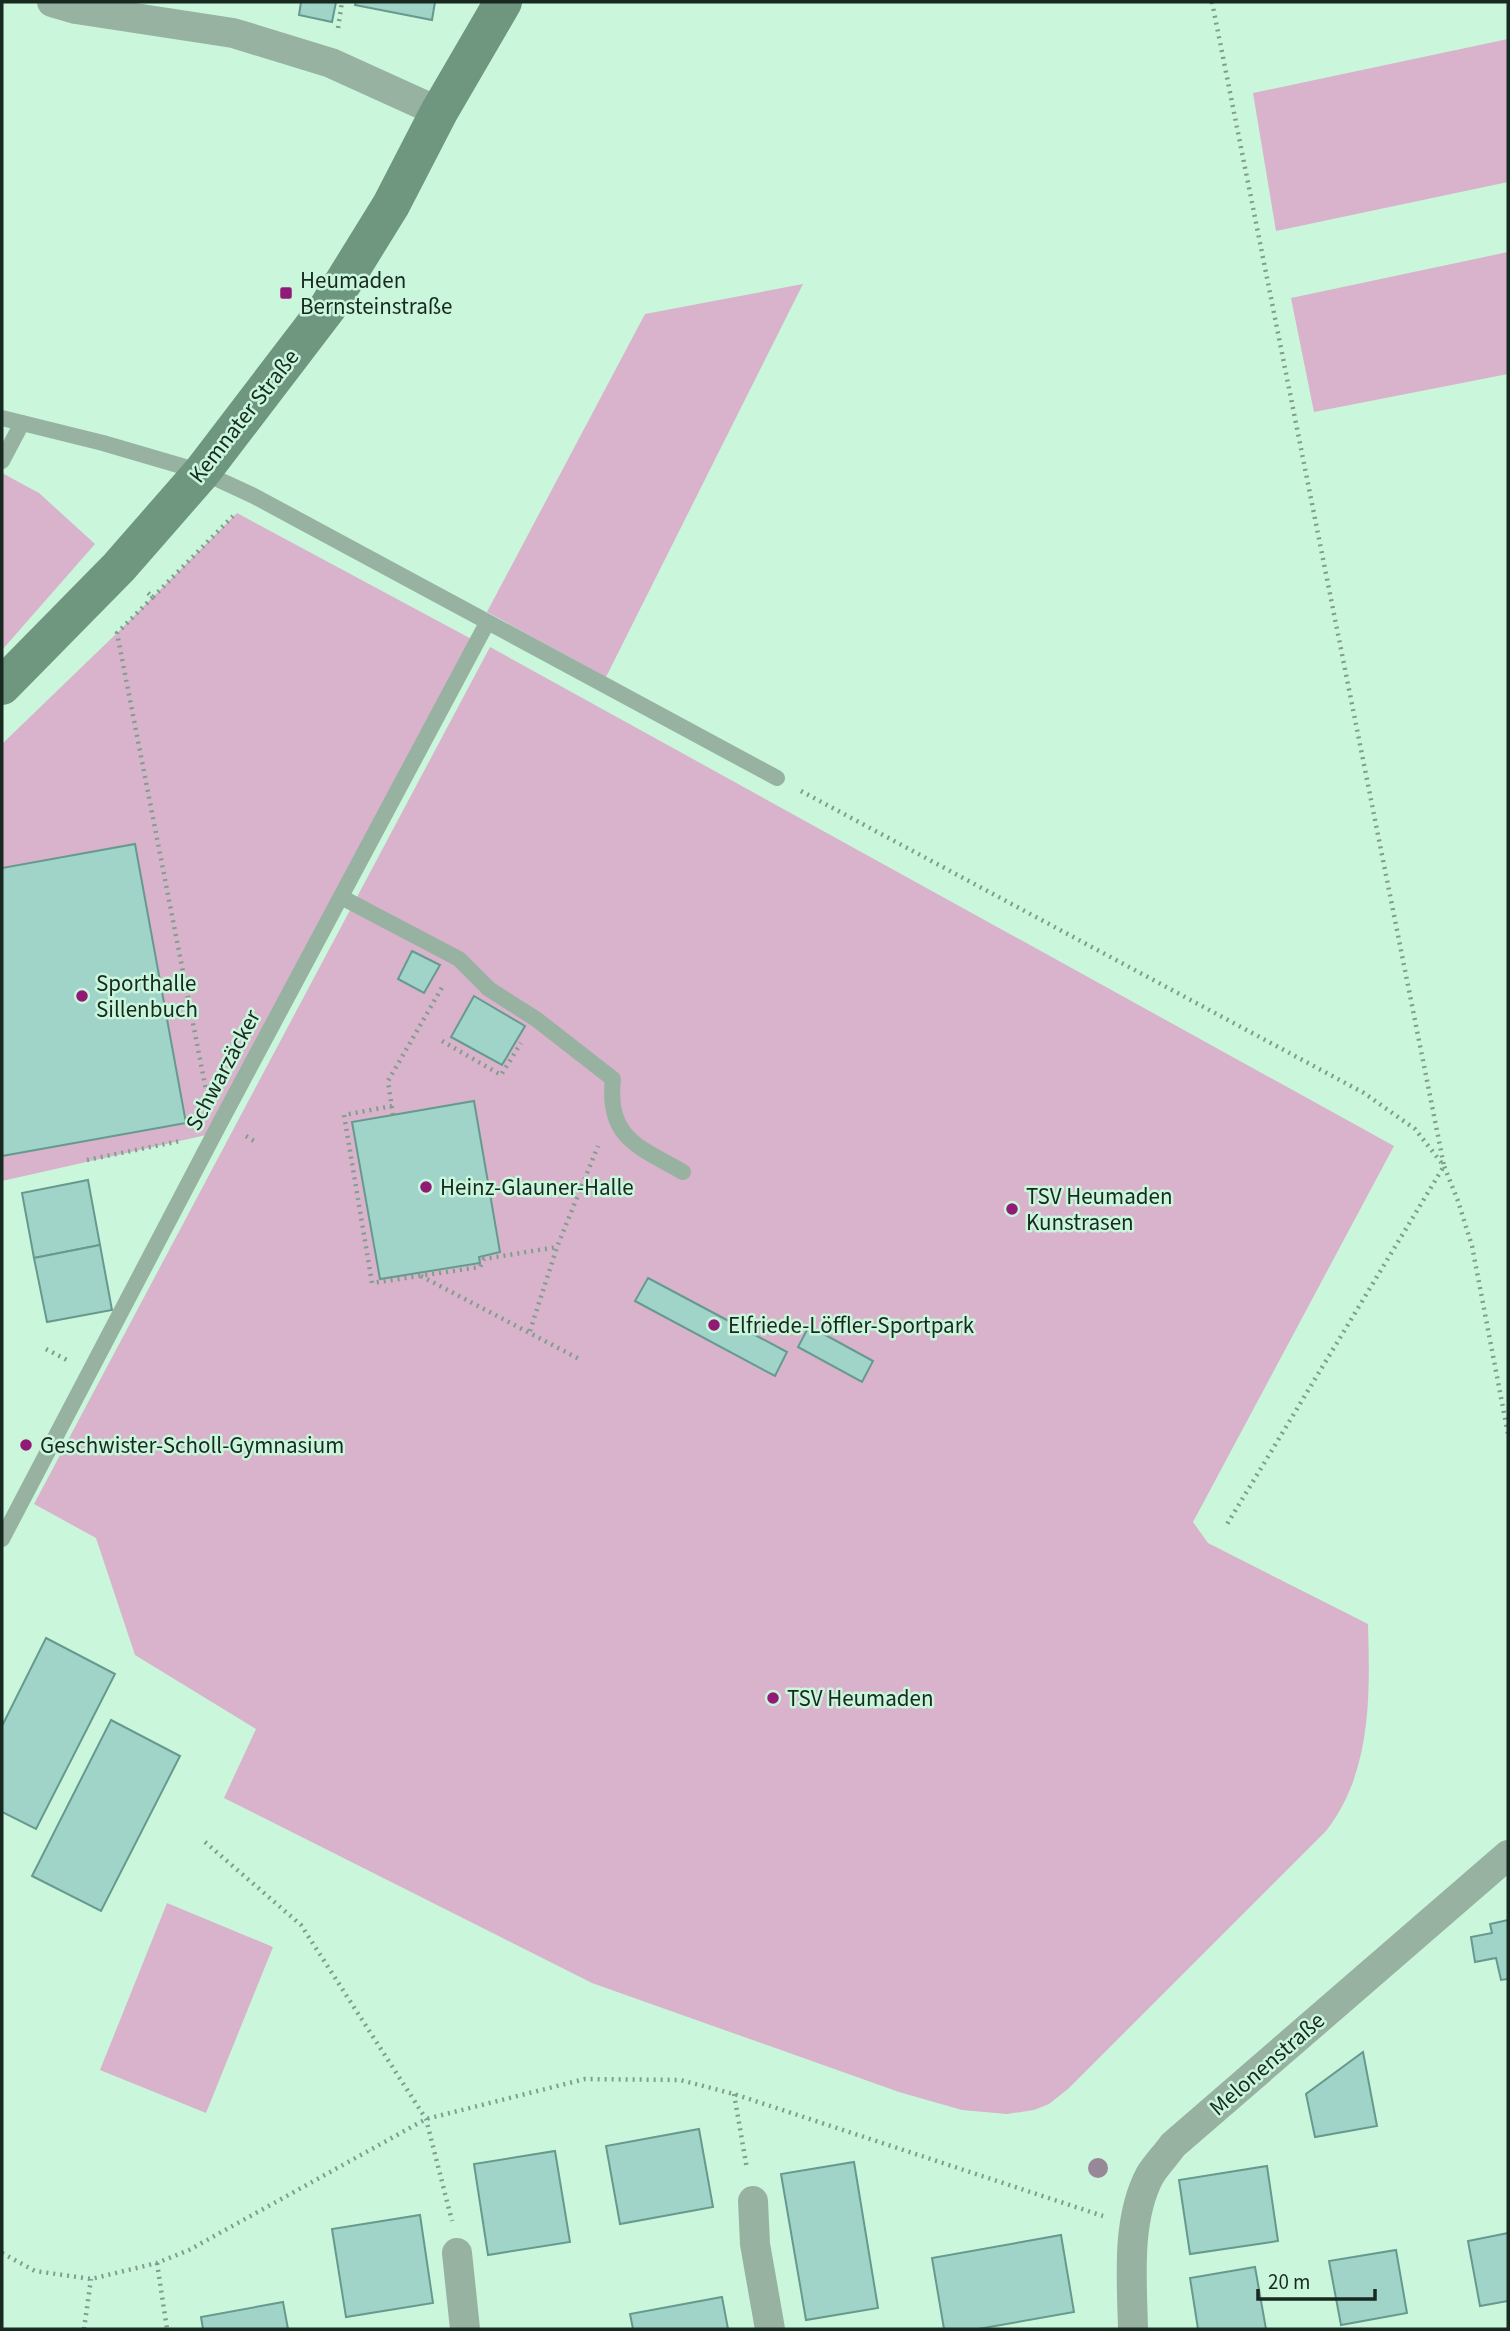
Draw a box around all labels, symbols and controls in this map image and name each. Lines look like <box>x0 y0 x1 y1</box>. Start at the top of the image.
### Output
place label: Heumaden Bernsteinstraße <box>300 264 452 323</box>
marker: Heumaden Bernsteinstraße <box>278 285 294 301</box>
street label: Kemnater Straße <box>181 342 307 490</box>
place label: Sporthalle Sillenbuch <box>96 967 198 1026</box>
marker: Sporthalle Sillenbuch <box>74 988 90 1004</box>
street label: Schwarzäcker <box>177 1003 269 1136</box>
place label: Heinz-Glauner-Halle <box>440 1171 634 1204</box>
marker: Heinz-Glauner-Halle <box>418 1179 434 1195</box>
place label: TSV Heumaden Kunstrasen <box>1026 1180 1173 1239</box>
marker: TSV Heumaden Kunstrasen <box>1004 1201 1020 1217</box>
place label: Elfriede-Löffler-Sportpark <box>728 1309 975 1342</box>
marker: Elfriede-Löffler-Sportpark <box>706 1317 722 1333</box>
place label: Geschwister-Scholl-Gymnasium <box>40 1429 344 1462</box>
marker: Geschwister-Scholl-Gymnasium <box>18 1437 34 1453</box>
place label: TSV Heumaden <box>787 1682 934 1715</box>
marker: TSV Heumaden <box>765 1690 781 1706</box>
street label: Melonenstraße <box>1202 2004 1332 2124</box>
scale bar <box>1258 2258 1375 2302</box>
text: 20 m <box>1268 2267 1310 2297</box>

